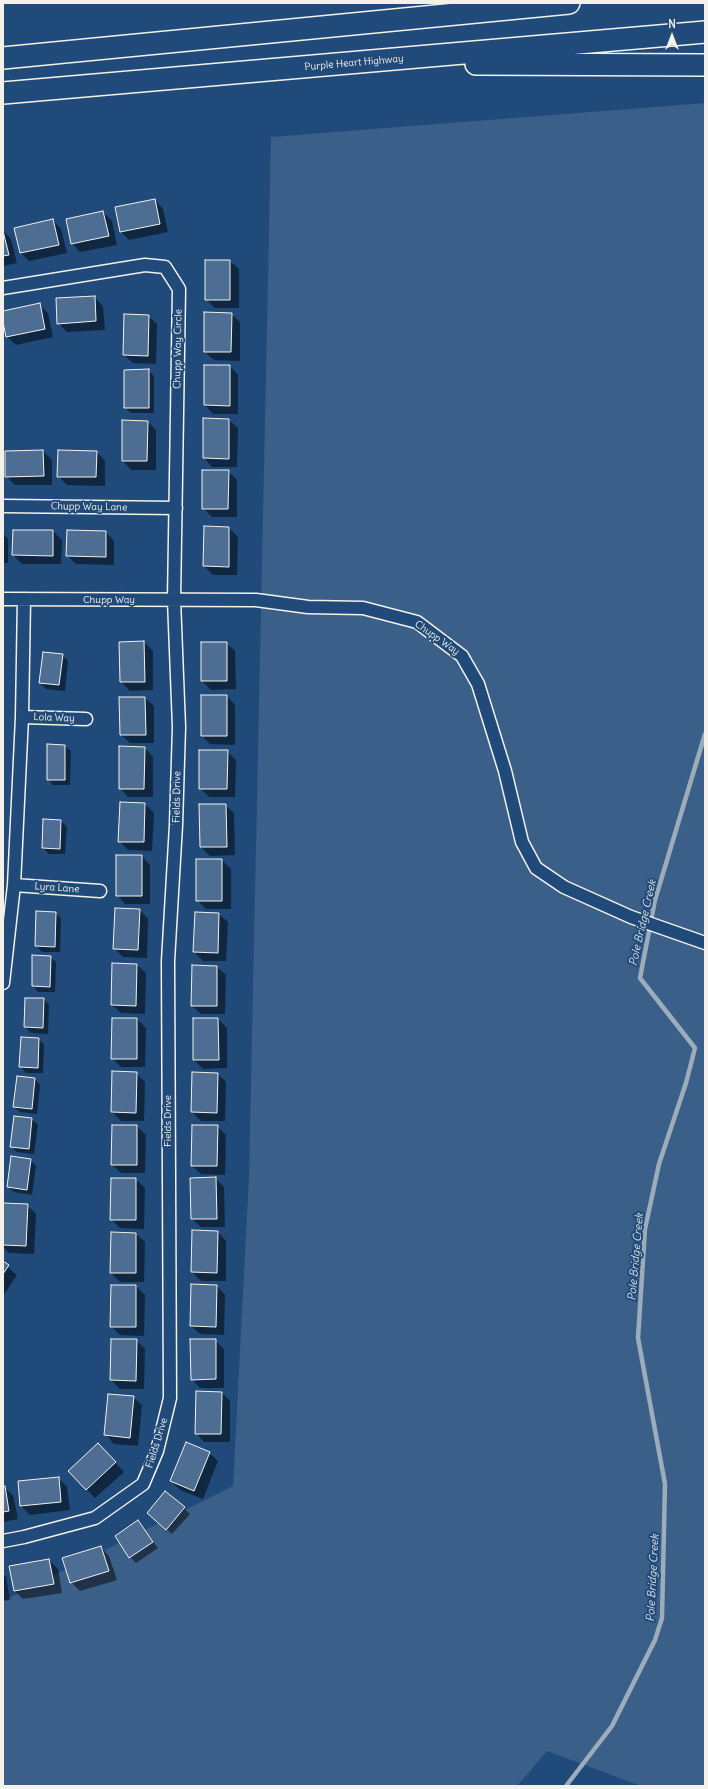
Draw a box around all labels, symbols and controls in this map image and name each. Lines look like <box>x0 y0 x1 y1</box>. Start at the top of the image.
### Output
north arrow <box>652 16 692 56</box>
text: N <box>668 17 676 31</box>
street label: Purple Heart Highway <box>304 53 404 73</box>
street label: Chupp Way Circle <box>171 309 185 389</box>
street label: Chupp Way Lane <box>51 500 127 514</box>
street label: Chupp Way <box>83 594 135 606</box>
street label: Chupp Way <box>412 618 462 658</box>
street label: Lola Way <box>33 711 75 725</box>
street label: Fields Drive <box>171 771 183 823</box>
water label: Pole Bridge Creek <box>627 879 659 967</box>
street label: Lyra Lane <box>34 880 80 896</box>
street label: Fields Drive <box>162 1095 174 1147</box>
water label: Pole Bridge Creek <box>626 1213 646 1301</box>
street label: Fields Drive <box>144 1416 170 1470</box>
water label: Pole Bridge Creek <box>644 1534 662 1622</box>

